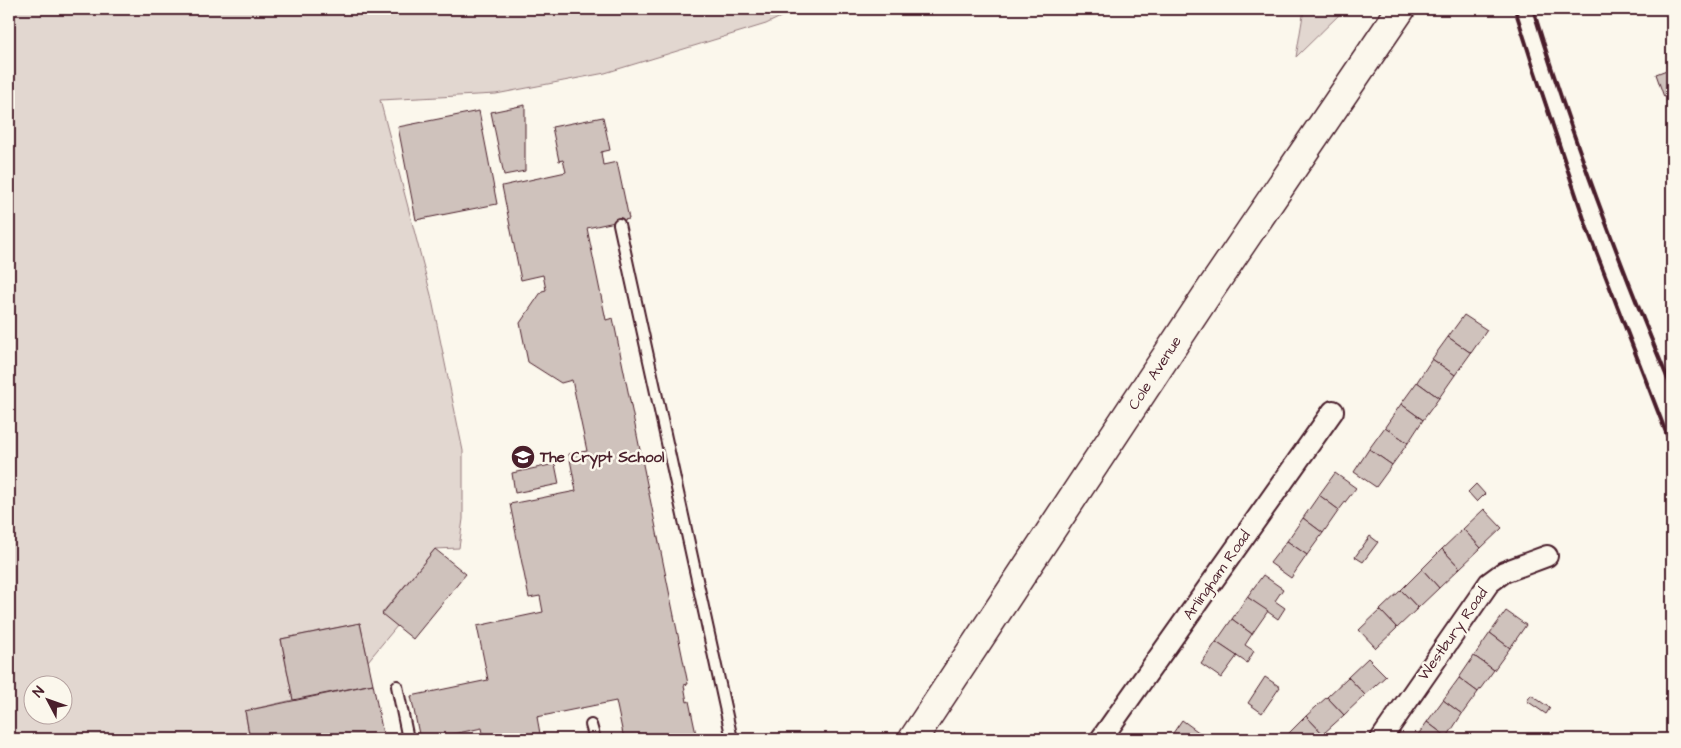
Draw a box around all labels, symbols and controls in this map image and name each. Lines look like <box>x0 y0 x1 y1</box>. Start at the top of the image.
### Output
street label: Cole Avenue <box>1123 332 1187 414</box>
school or university icon: The Crypt School <box>510 444 536 470</box>
place label: The Crypt School <box>539 447 665 469</box>
street label: Arlingham Road <box>1178 526 1257 625</box>
street label: Westbury Road <box>1413 583 1494 685</box>
north arrow <box>22 676 72 726</box>
text: N <box>29 682 50 702</box>

